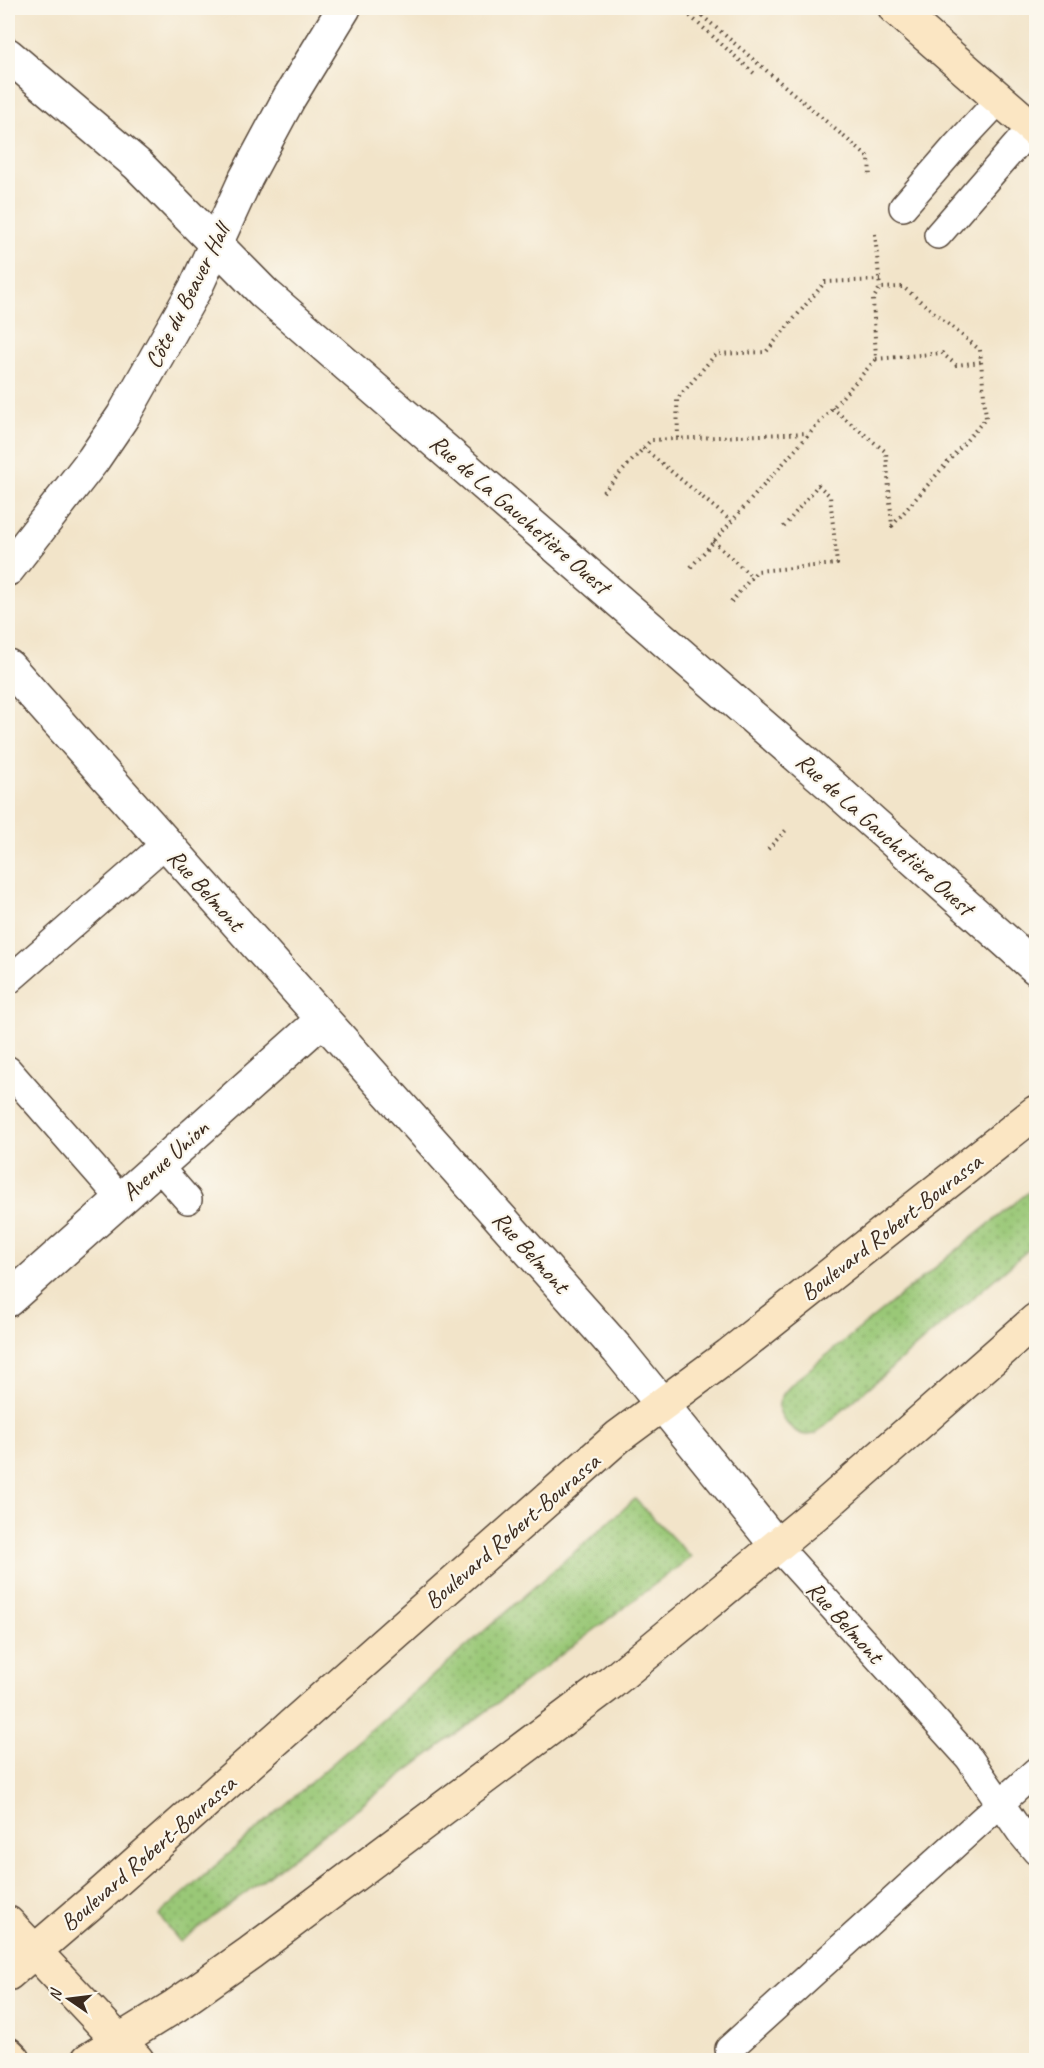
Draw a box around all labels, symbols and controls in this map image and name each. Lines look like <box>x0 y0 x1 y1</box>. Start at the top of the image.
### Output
street label: Côte du Beaver Hall <box>138 215 238 373</box>
street label: Rue de La Gauchetière Ouest <box>424 428 619 602</box>
street label: Rue de La Gauchetière Ouest <box>790 746 982 924</box>
street label: Rue Belmont <box>161 843 252 939</box>
street label: Avenue Union <box>115 1112 216 1207</box>
street label: Boulevard Robert-Bourassa <box>794 1146 989 1307</box>
street label: Rue Belmont <box>486 1205 577 1301</box>
street label: Boulevard Robert-Bourassa <box>418 1446 607 1615</box>
street label: Rue Belmont <box>800 1575 891 1671</box>
street label: Boulevard Robert-Bourassa <box>54 1768 243 1937</box>
north arrow <box>39 1969 99 2029</box>
text: N <box>45 1985 67 2003</box>

